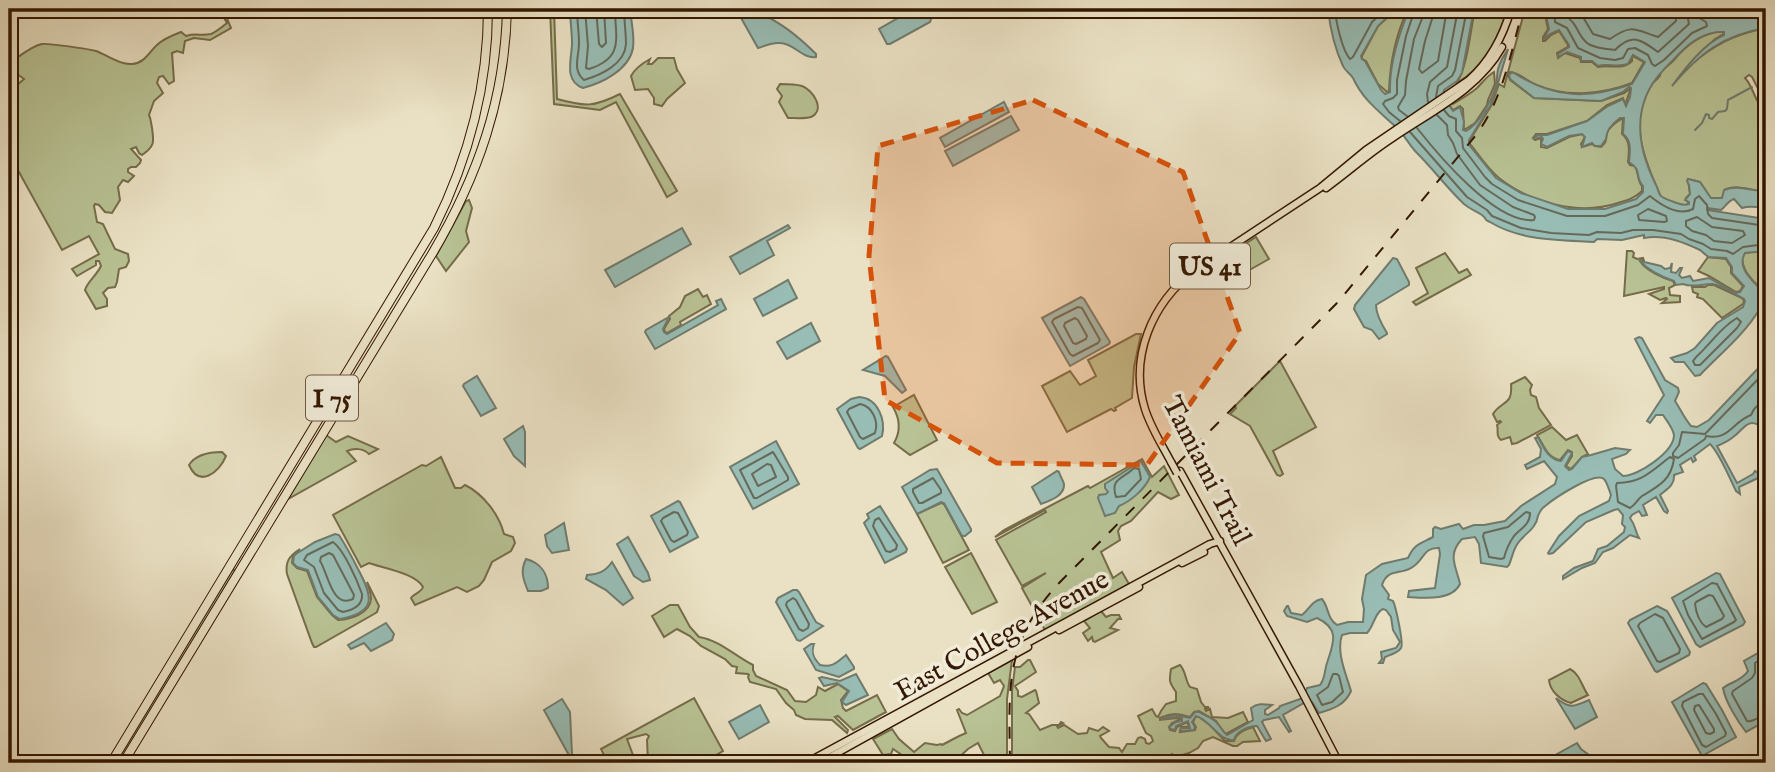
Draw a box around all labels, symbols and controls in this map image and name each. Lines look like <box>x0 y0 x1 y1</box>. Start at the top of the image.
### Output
road number: US 41 <box>1170 244 1250 288</box>
road number: I 75 <box>306 376 358 420</box>
street label: Tamiami Trail <box>1153 391 1258 552</box>
street label: East College Avenue <box>889 563 1116 710</box>

